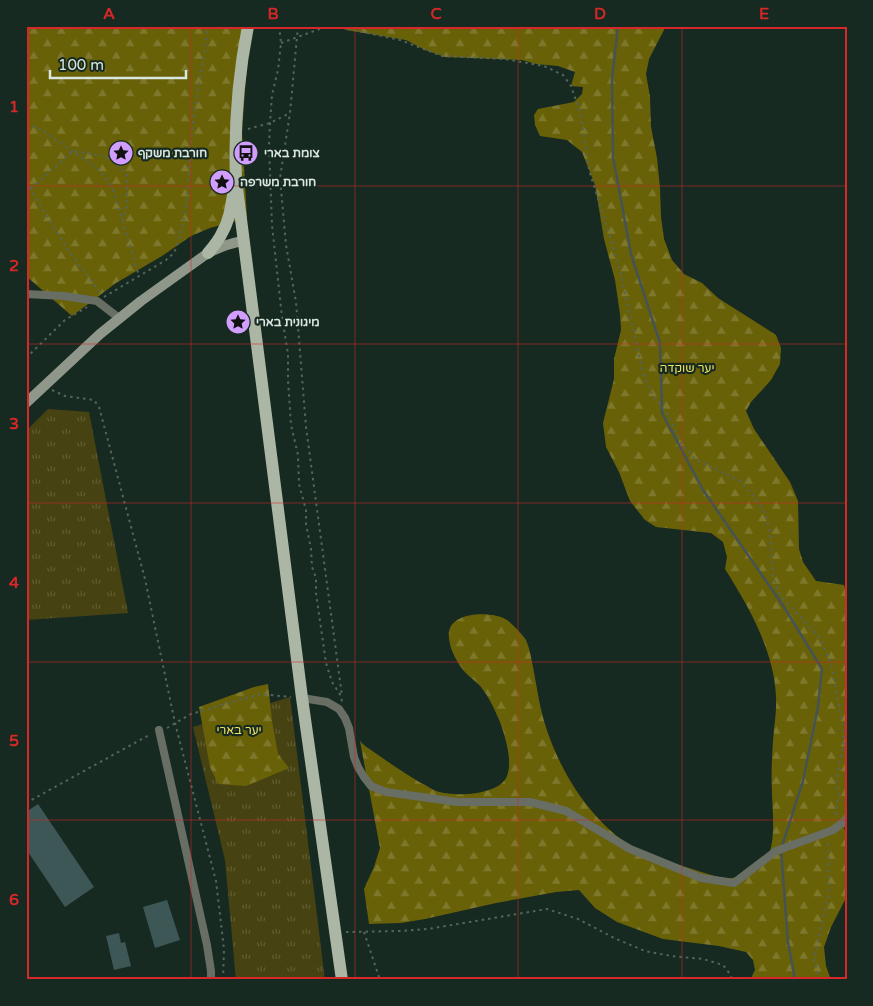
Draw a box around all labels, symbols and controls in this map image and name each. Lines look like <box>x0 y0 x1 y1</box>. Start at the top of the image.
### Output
text: A <box>103 4 115 24</box>
text: B <box>267 4 279 24</box>
text: C <box>430 4 442 24</box>
text: D <box>594 4 606 24</box>
text: E <box>759 4 769 24</box>
scale bar <box>50 48 186 80</box>
text: 100 m <box>58 56 104 74</box>
text: 1 <box>9 97 19 117</box>
place icon: חורבת משקף <box>108 140 134 166</box>
bus stop icon: צומת בארי <box>233 140 259 166</box>
place label: חורבת משקף <box>138 146 207 160</box>
place label: צומת בארי <box>264 146 320 160</box>
place icon: חורבת משרפה <box>209 169 235 195</box>
place label: חורבת משרפה <box>240 175 316 189</box>
text: 2 <box>9 256 19 276</box>
place icon: מיגונית בארי <box>225 309 251 335</box>
place label: מיגונית בארי <box>256 315 320 329</box>
park label: יער שוקדה <box>660 361 714 375</box>
text: 3 <box>9 414 19 434</box>
text: 4 <box>9 573 19 593</box>
park label: יער בארי <box>216 723 262 737</box>
text: 5 <box>9 731 19 751</box>
text: 6 <box>9 890 19 910</box>

